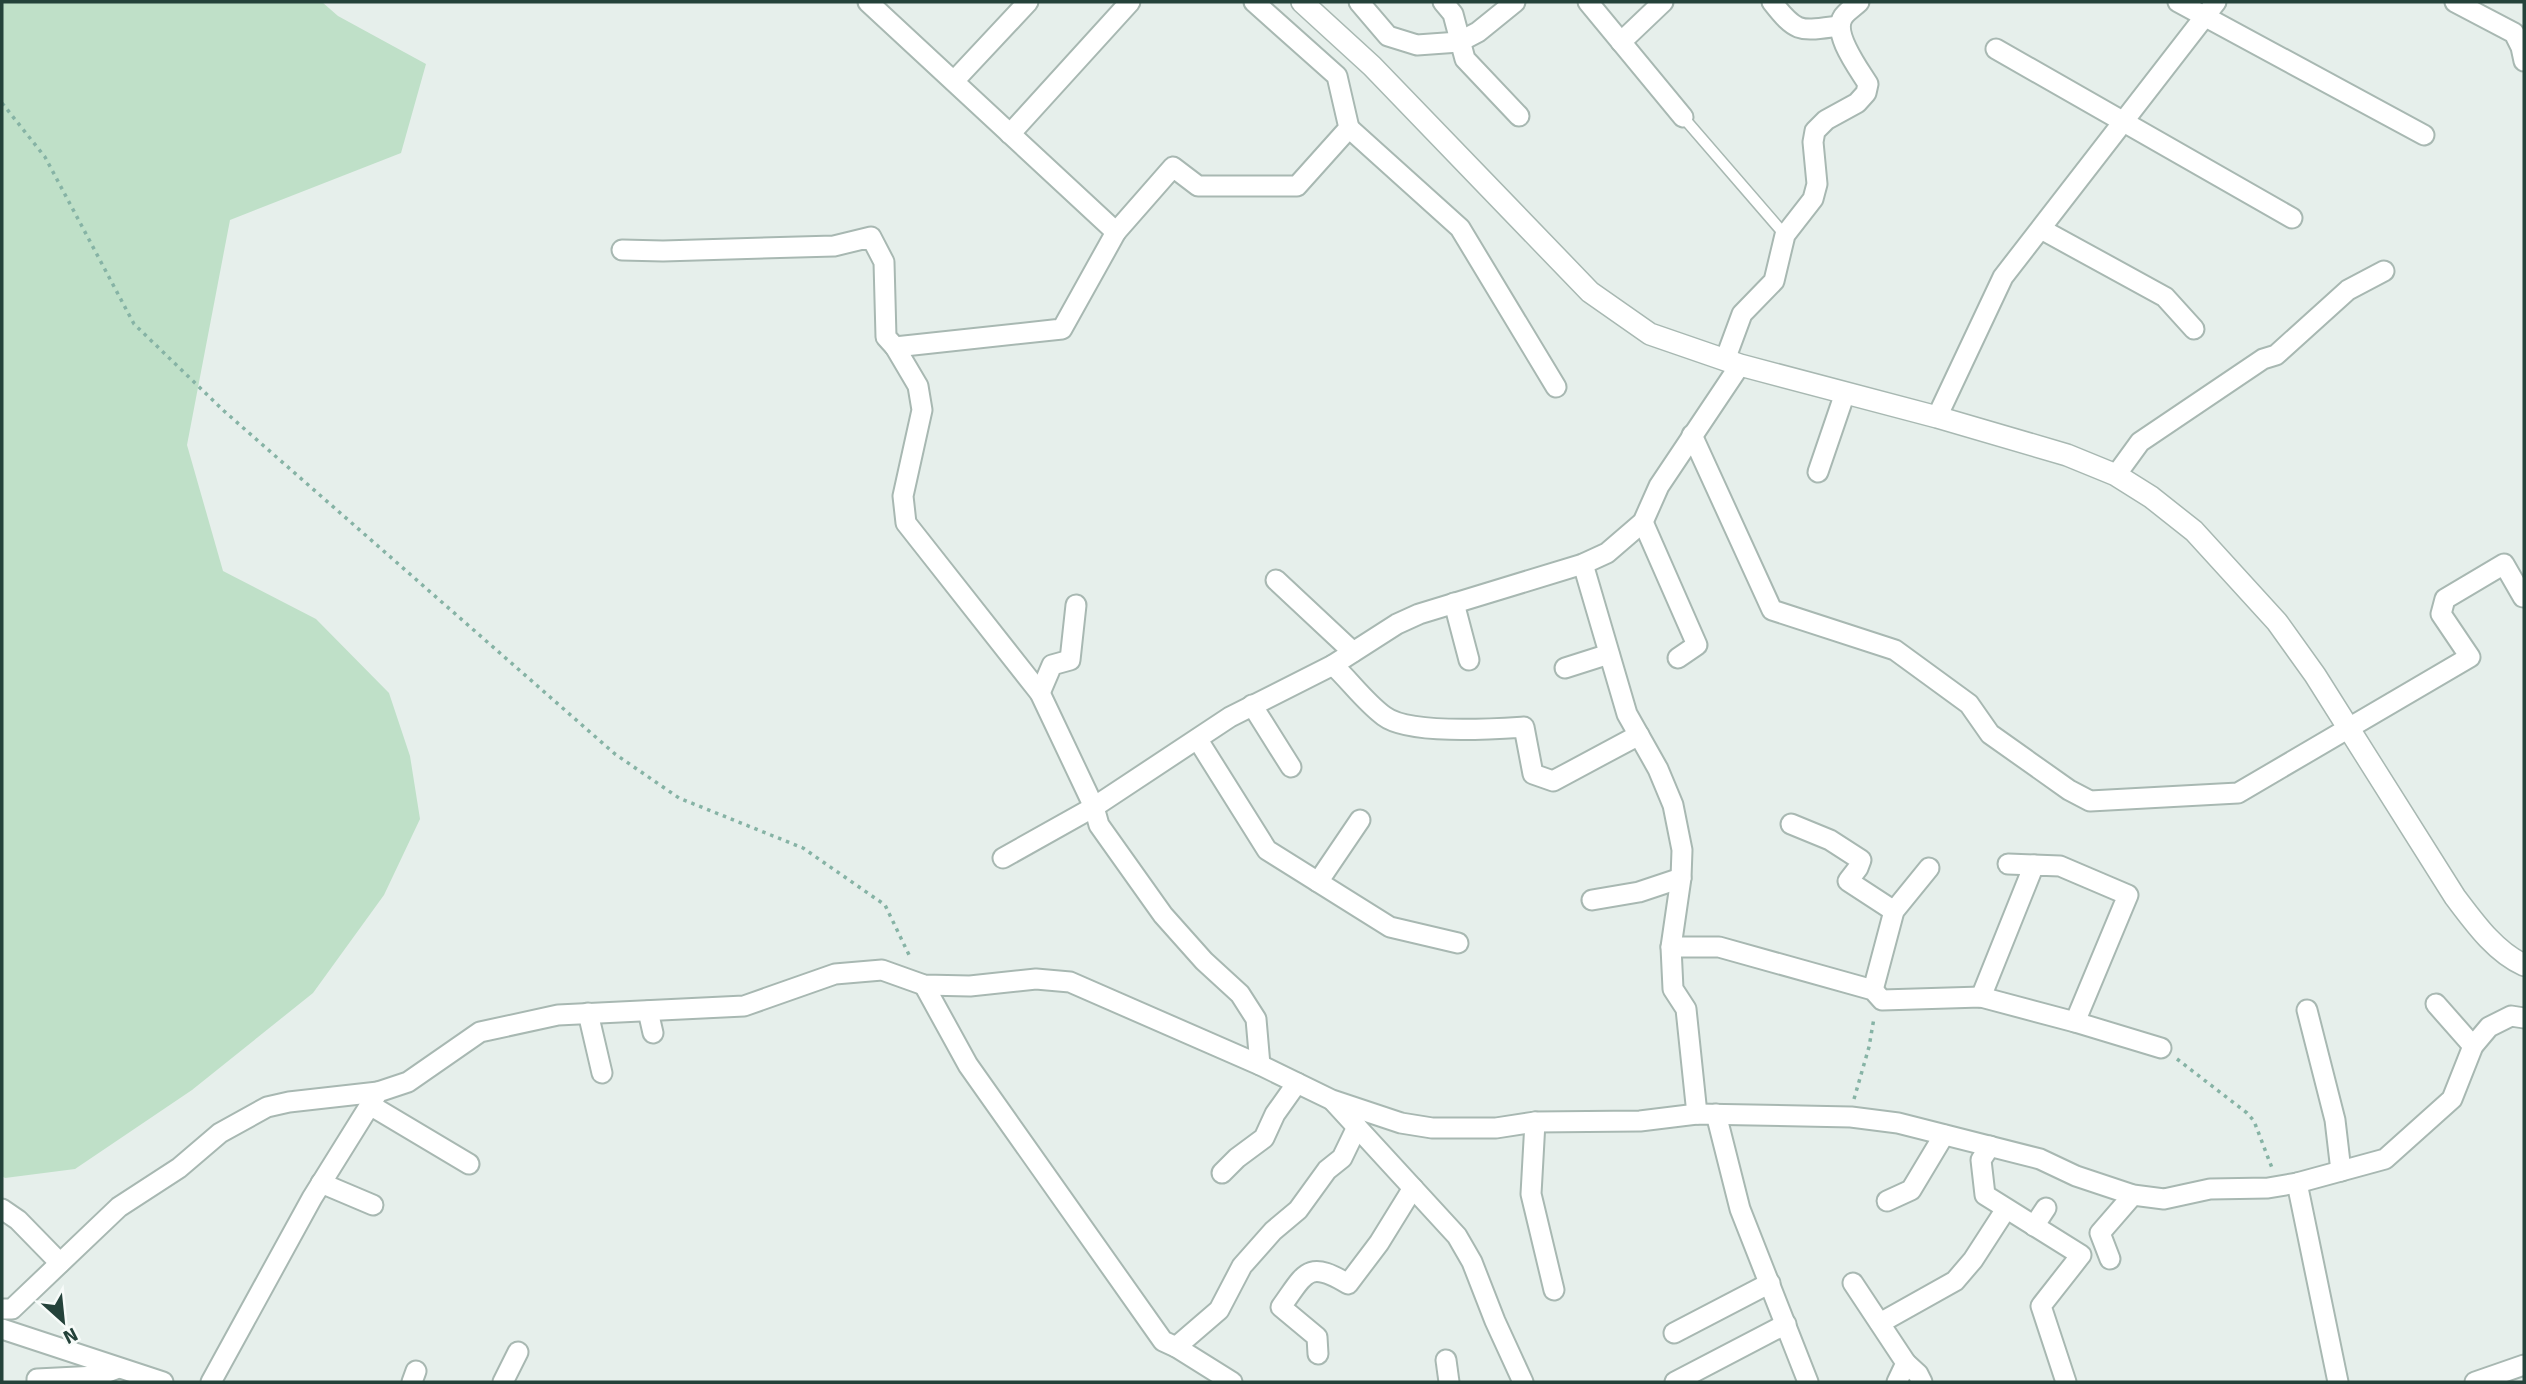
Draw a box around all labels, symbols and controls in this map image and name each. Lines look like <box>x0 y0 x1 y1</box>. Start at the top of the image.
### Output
north arrow <box>28 1286 98 1356</box>
text: N <box>59 1322 82 1349</box>

